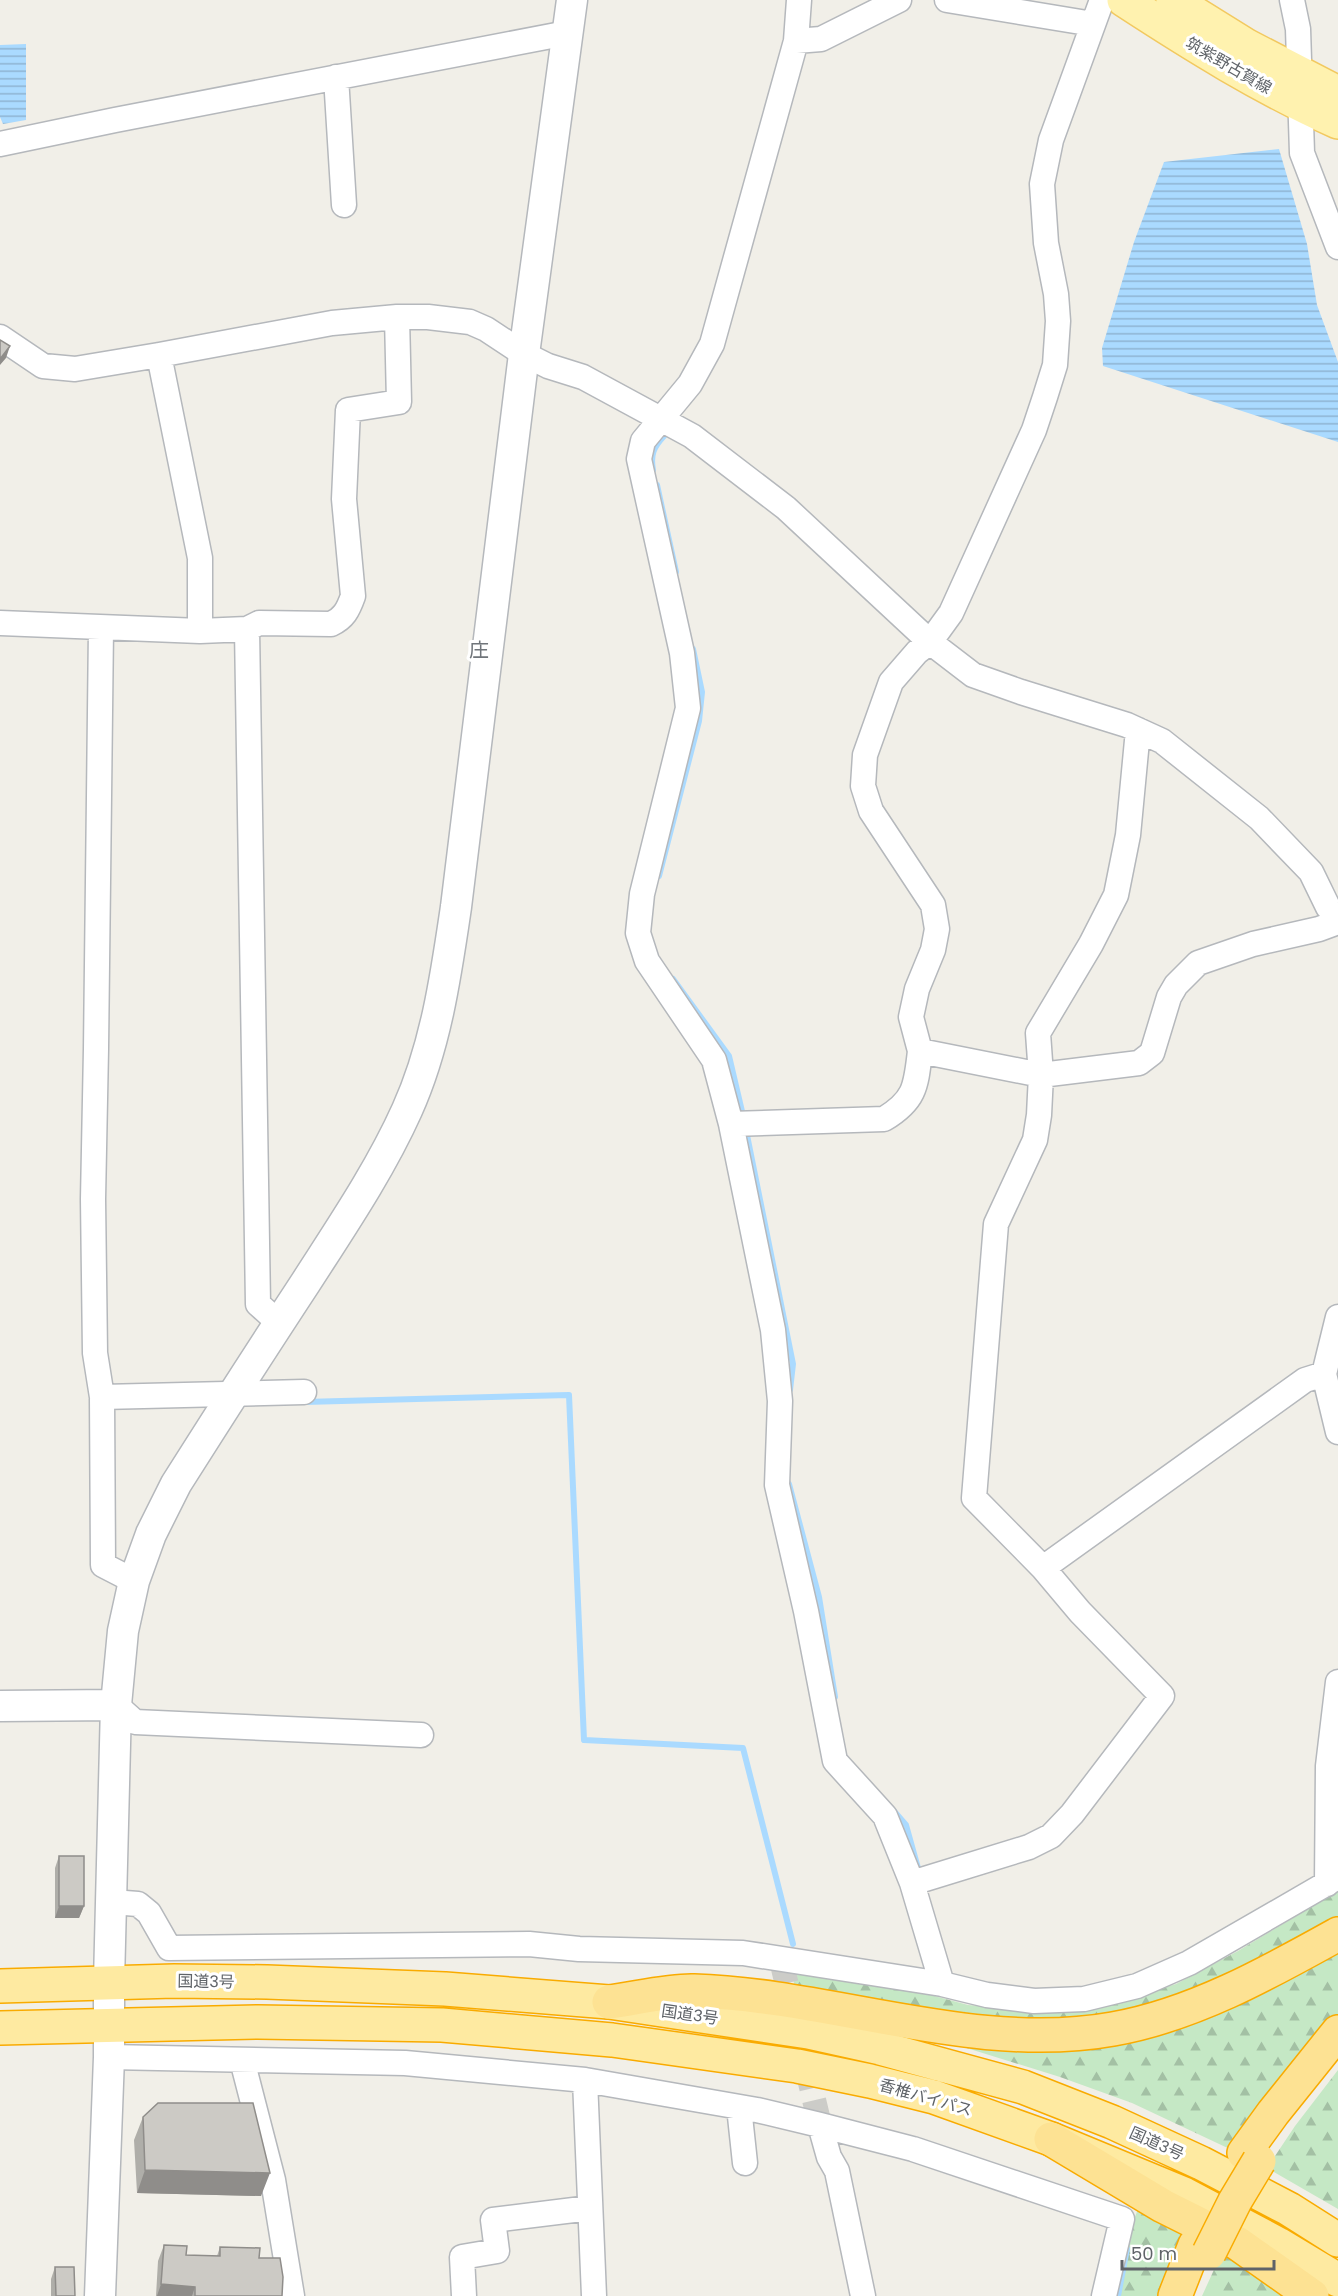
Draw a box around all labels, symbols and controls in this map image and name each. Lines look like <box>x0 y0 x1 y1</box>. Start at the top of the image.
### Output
street label: 筑紫野古賀線 <box>1181 31 1276 99</box>
district label: 庄 <box>469 636 489 664</box>
street label: 国道3号 <box>177 1970 235 1993</box>
street label: 国道3号 <box>660 1999 720 2030</box>
street label: 香椎バイパス <box>877 2073 975 2122</box>
street label: 国道3号 <box>1126 2121 1188 2166</box>
scale bar <box>1122 2233 1274 2271</box>
text: 50 m <box>1131 2241 1177 2266</box>

